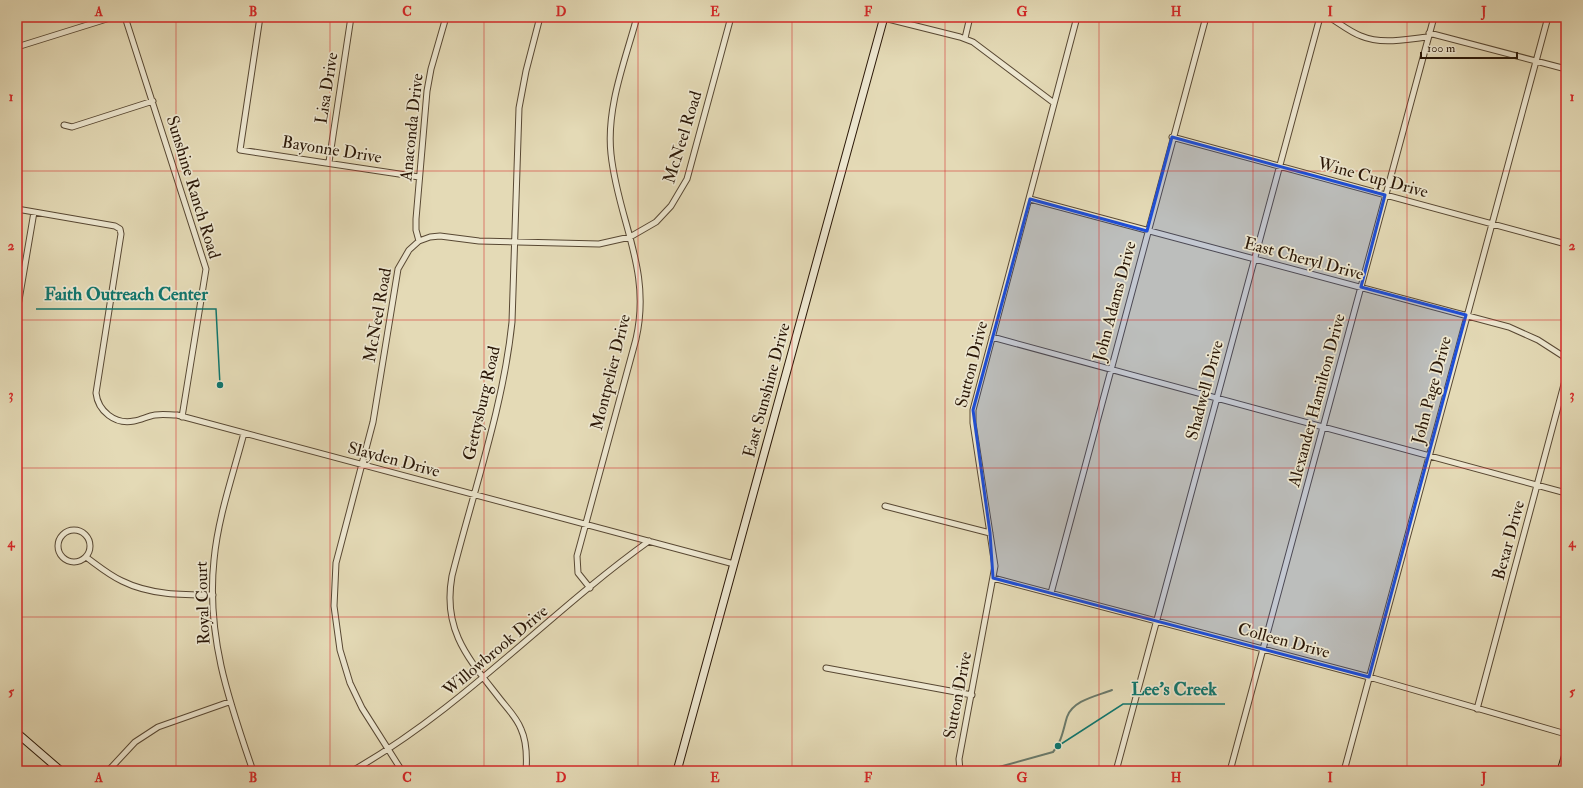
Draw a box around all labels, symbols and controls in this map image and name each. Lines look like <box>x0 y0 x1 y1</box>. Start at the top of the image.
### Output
text: A <box>94 4 104 20</box>
text: B <box>249 4 257 20</box>
text: C <box>402 4 412 20</box>
text: D <box>556 4 567 20</box>
text: E <box>710 4 720 20</box>
text: F <box>864 4 873 20</box>
text: G <box>1017 4 1028 20</box>
text: H <box>1171 4 1182 20</box>
text: I <box>1327 4 1333 20</box>
text: J <box>1480 4 1487 21</box>
scale bar <box>1421 34 1517 60</box>
text: 100 m <box>1427 41 1456 56</box>
street label: Lisa Drive <box>310 51 343 125</box>
street label: Anaconda Drive <box>395 72 428 183</box>
street label: McNeel Road <box>658 88 707 186</box>
text: 1 <box>9 89 14 105</box>
text: 1 <box>1570 89 1575 105</box>
street label: Sunshine Ranch Road <box>162 113 225 262</box>
street label: Bayonne Drive <box>280 131 383 169</box>
street label: Wine Cup Drive <box>1314 152 1430 203</box>
street label: East Cheryl Drive <box>1241 232 1366 286</box>
text: 2 <box>8 238 15 254</box>
text: 2 <box>1569 238 1576 254</box>
street label: John Adams Drive <box>1088 239 1142 365</box>
street label: McNeel Road <box>359 266 396 364</box>
callout: Faith Outreach Center <box>36 279 216 309</box>
text: Faith Outreach Center <box>44 283 208 306</box>
street label: Alexander Hamilton Drive <box>1283 311 1350 490</box>
street label: Montpelier Drive <box>586 312 636 433</box>
street label: Sutton Drive <box>951 319 992 410</box>
street label: East Sunshine Drive <box>738 320 795 460</box>
street label: John Page Drive <box>1407 334 1457 447</box>
street label: Shadwell Drive <box>1181 338 1228 442</box>
street label: Gettysburg Road <box>458 343 506 462</box>
text: 3 <box>9 387 14 403</box>
text: 3 <box>1570 387 1575 403</box>
street label: Slayden Drive <box>345 437 442 483</box>
street label: Bexar Drive <box>1488 498 1529 582</box>
text: 4 <box>6 535 15 551</box>
text: 4 <box>1567 535 1576 551</box>
street label: Royal Court <box>191 560 215 645</box>
street label: Willowbrook Drive <box>438 600 552 701</box>
street label: Colleen Drive <box>1235 618 1332 663</box>
street label: Sutton Drive <box>939 650 976 741</box>
callout: Lee's Creek <box>1123 674 1225 704</box>
text: Lee's Creek <box>1131 678 1217 701</box>
text: 5 <box>8 684 14 700</box>
text: 5 <box>1569 684 1575 700</box>
text: A <box>94 770 104 786</box>
text: B <box>249 770 257 786</box>
text: C <box>402 770 412 786</box>
text: D <box>556 770 567 786</box>
text: E <box>710 770 720 786</box>
text: F <box>864 770 873 786</box>
text: G <box>1017 770 1028 786</box>
text: H <box>1171 770 1182 786</box>
text: I <box>1327 770 1333 786</box>
text: J <box>1480 770 1487 787</box>

